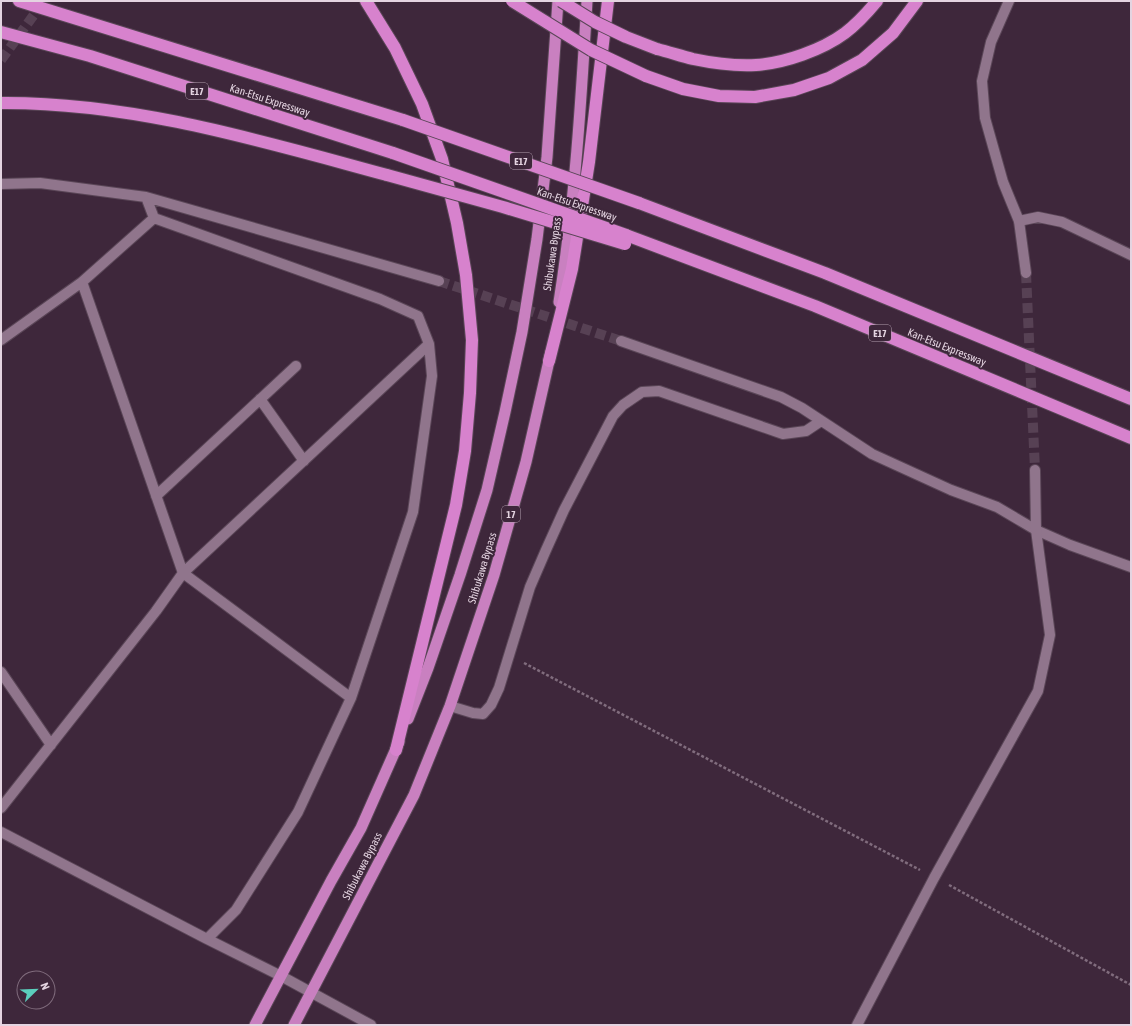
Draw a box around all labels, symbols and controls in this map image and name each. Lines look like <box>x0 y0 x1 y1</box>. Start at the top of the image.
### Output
street label: Kan-Etsu Expressway <box>228 81 312 119</box>
road number: E17 <box>186 83 208 99</box>
road number: E17 <box>510 153 532 169</box>
street label: Kan-Etsu Expressway <box>536 185 619 223</box>
street label: Shibukawa Bypass <box>541 216 563 291</box>
road number: E17 <box>869 325 891 341</box>
street label: Kan-Etsu Expressway <box>906 326 988 368</box>
road number: 17 <box>502 506 520 522</box>
street label: Shibukawa Bypass <box>465 531 499 605</box>
street label: Shibukawa Bypass <box>340 830 384 902</box>
north arrow <box>16 970 56 1010</box>
text: N <box>38 981 52 991</box>

